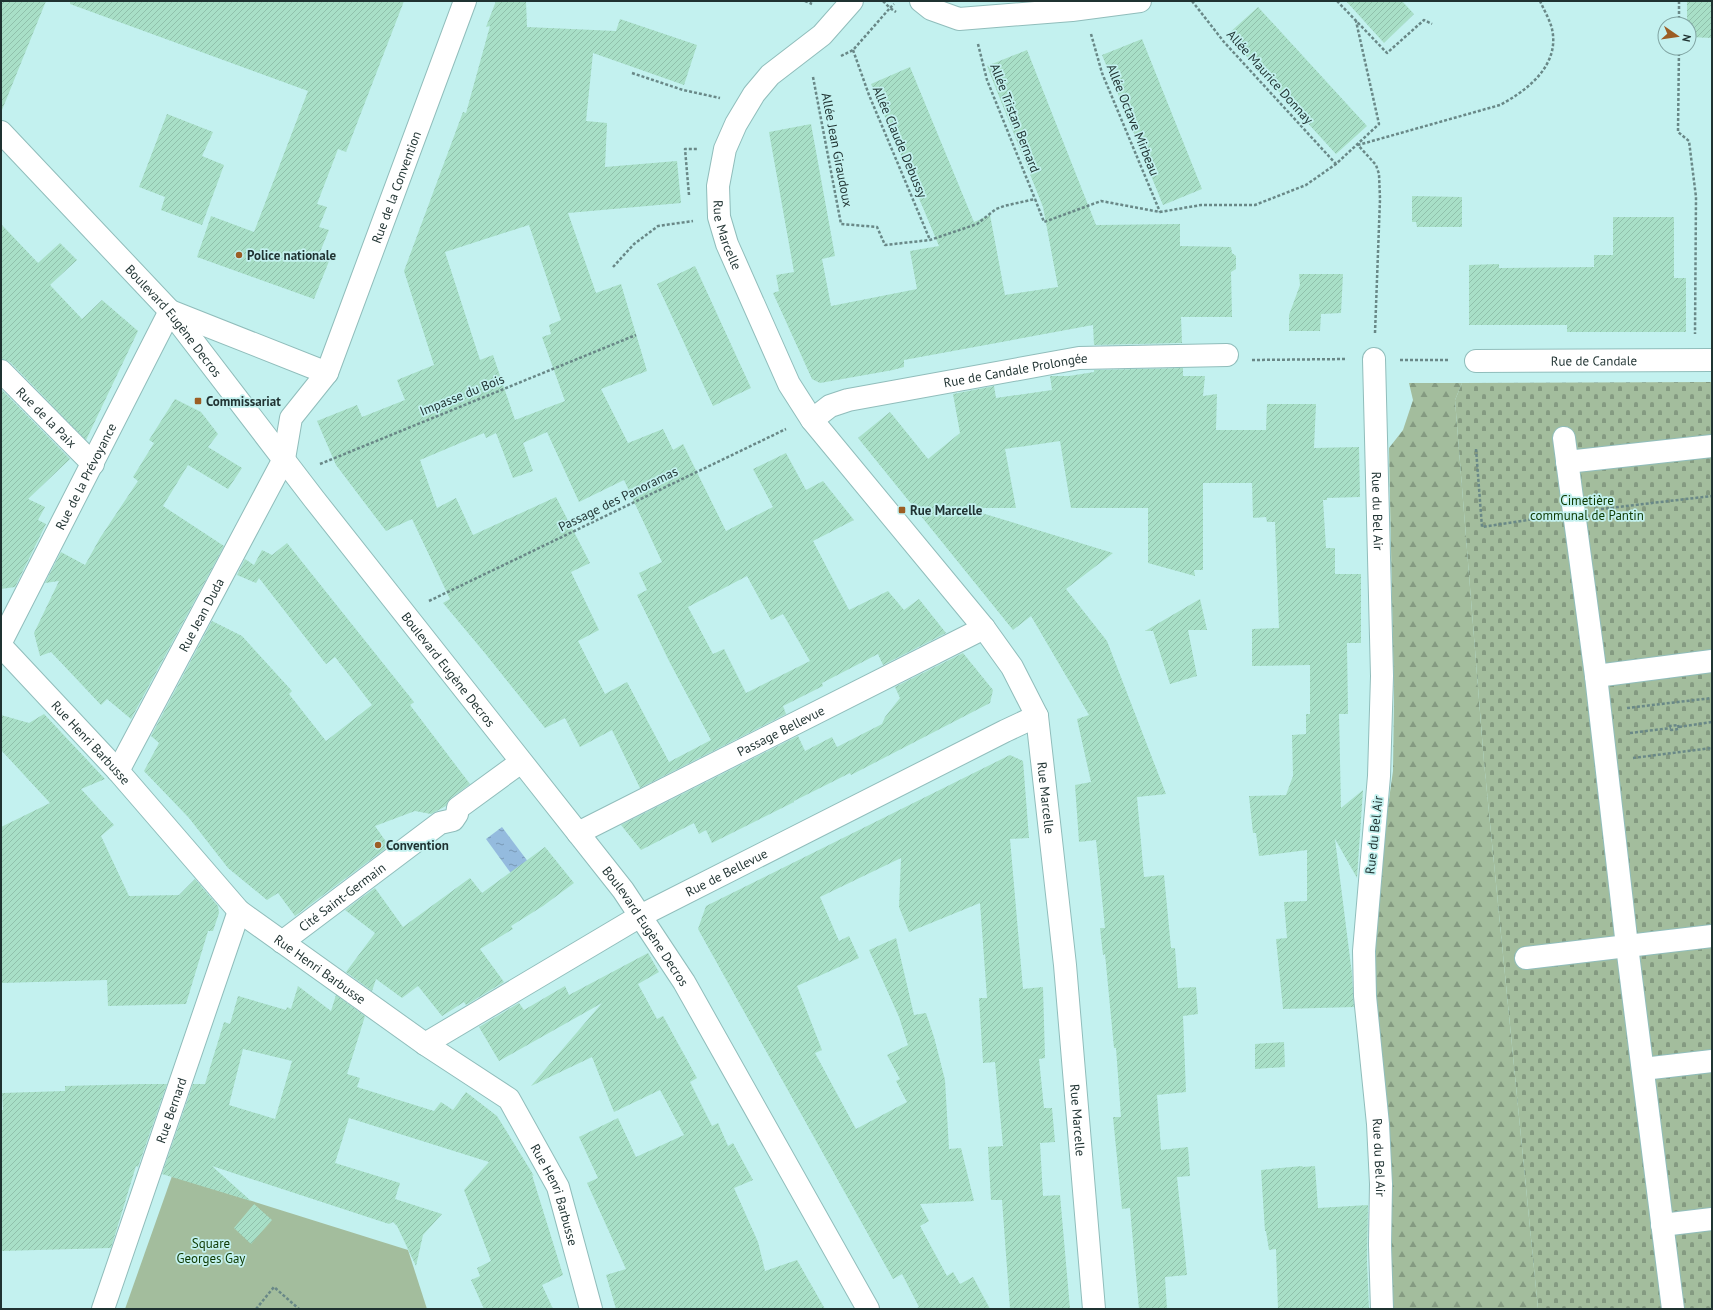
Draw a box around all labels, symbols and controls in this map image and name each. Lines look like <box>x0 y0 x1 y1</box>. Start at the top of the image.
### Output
north arrow <box>1657 16 1697 56</box>
street label: Allée Maurice Donnay <box>1223 26 1317 128</box>
text: N <box>1679 33 1694 43</box>
street label: Allée Tristan Bernard <box>986 61 1044 175</box>
street label: Allée Octave Mirbeau <box>1103 62 1163 178</box>
street label: Allée Claude Debussy <box>869 84 931 200</box>
street label: Allée Jean Giraudoux <box>818 91 856 209</box>
street label: Rue de la Convention <box>367 129 425 246</box>
street label: Rue Marcelle <box>710 200 746 272</box>
place label: Police nationale <box>247 247 336 264</box>
marker: Police nationale <box>234 250 244 260</box>
street label: Boulevard Eugène Decros <box>122 261 226 380</box>
street label: Rue de Candale Prolongée <box>942 349 1088 391</box>
street label: Rue de Candale <box>1551 352 1637 369</box>
street label: Impasse du Bois <box>417 370 507 420</box>
street label: Rue de la Paix <box>13 383 81 451</box>
place label: Commissariat <box>206 393 281 410</box>
marker: Commissariat <box>193 396 203 406</box>
street label: Rue de la Prévoyance <box>51 420 120 533</box>
street label: Passage des Panoramas <box>555 463 681 535</box>
street label: Rue du Bel Air <box>1368 471 1387 551</box>
park label: Cimetière communal de Pantin <box>1530 492 1644 524</box>
place label: Rue Marcelle <box>910 502 983 519</box>
marker: Rue Marcelle <box>897 505 907 515</box>
street label: Rue Jean Duda <box>175 575 228 655</box>
street label: Boulevard Eugène Decros <box>398 608 499 730</box>
street label: Rue Henri Barbusse <box>48 697 134 788</box>
street label: Passage Bellevue <box>734 702 827 760</box>
street label: Rue Marcelle <box>1034 761 1059 835</box>
street label: Rue du Bel Air <box>1361 794 1387 875</box>
place label: Convention <box>386 837 449 854</box>
marker: Convention <box>373 840 383 850</box>
street label: Rue de Bellevue <box>682 844 770 900</box>
street label: Cité Saint-Germain <box>295 859 389 935</box>
street label: Boulevard Eugène Decros <box>599 863 693 989</box>
street label: Rue Henri Barbusse <box>271 930 369 1008</box>
street label: Rue Bernard <box>152 1075 190 1145</box>
street label: Rue Marcelle <box>1067 1083 1090 1157</box>
street label: Rue du Bel Air <box>1369 1117 1390 1198</box>
street label: Rue Henri Barbusse <box>527 1141 582 1247</box>
park label: Square Georges Gay <box>177 1235 245 1267</box>

